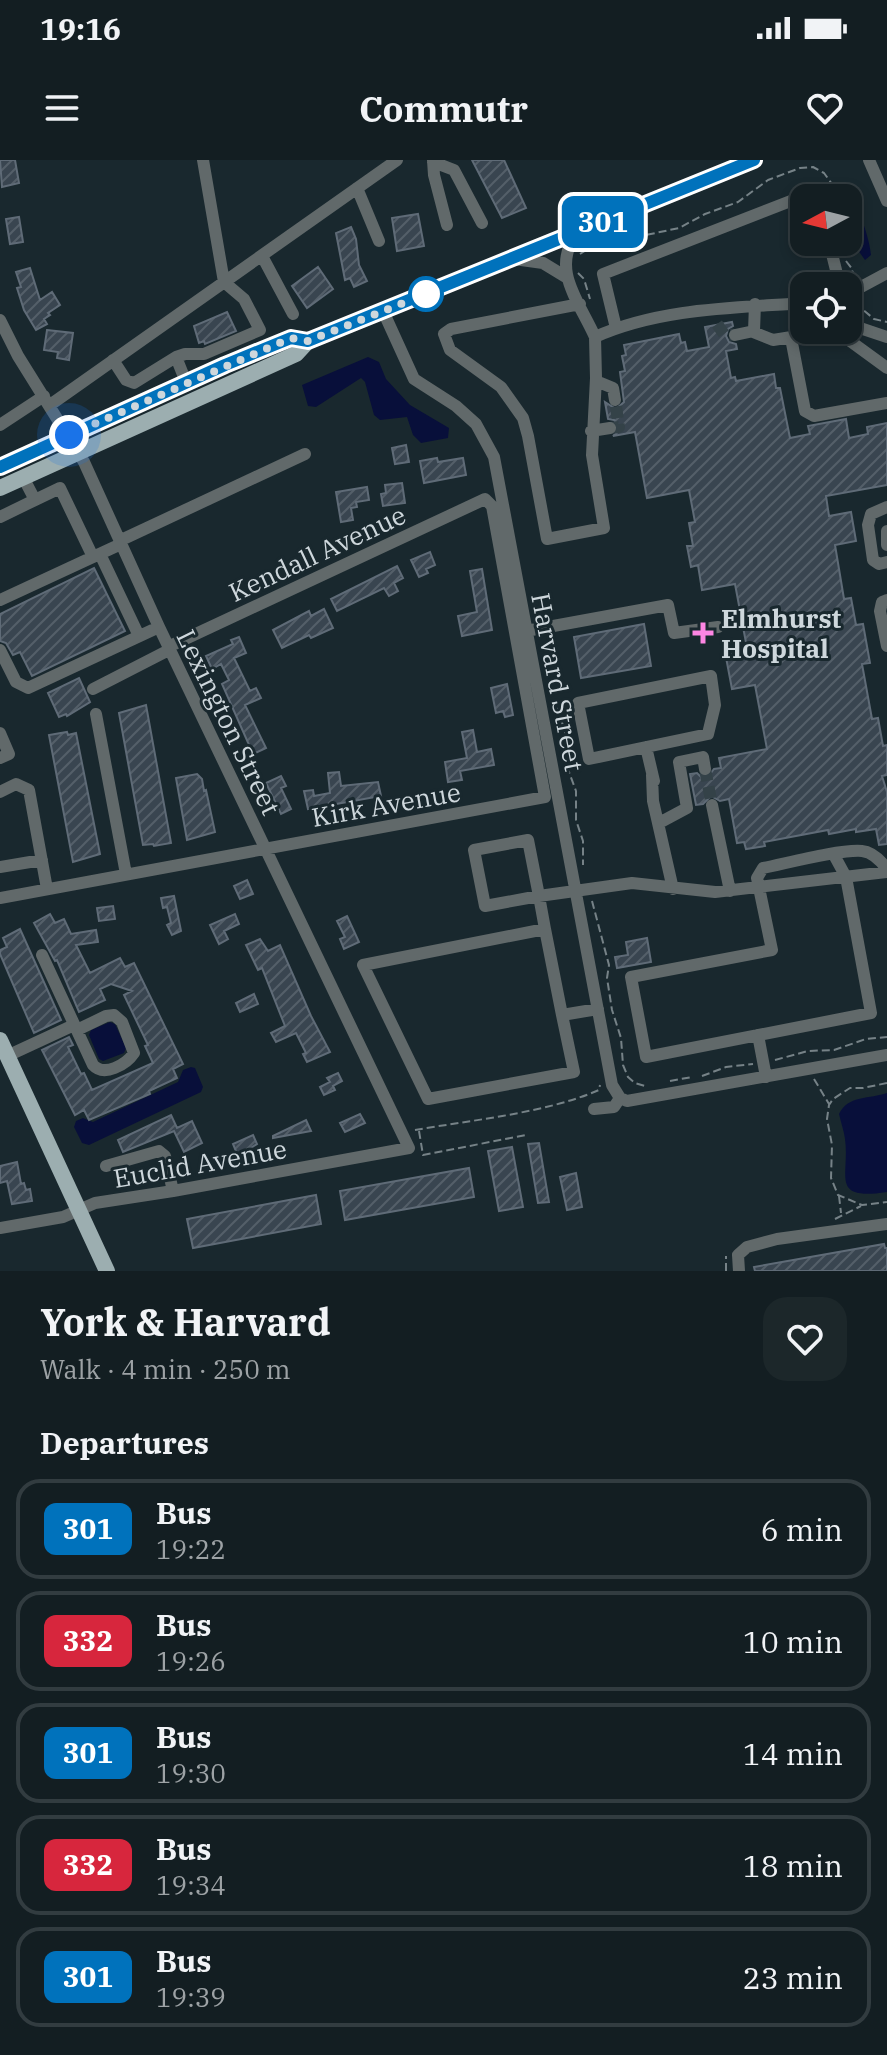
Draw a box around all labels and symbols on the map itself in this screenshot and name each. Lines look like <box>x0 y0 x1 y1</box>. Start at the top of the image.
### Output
north arrow <box>790 184 862 256</box>
line badge: 301 <box>557 196 649 248</box>
unlabelled marker <box>409 277 443 311</box>
your location <box>49 415 89 455</box>
street label: Kendall Avenue <box>223 497 411 609</box>
street label: Harvard Street <box>524 590 592 774</box>
place label: Elmhurst Hospital <box>721 601 841 665</box>
marker: Elmhurst Hospital <box>692 622 714 644</box>
street label: Lexington Street <box>169 624 289 820</box>
street label: Kirk Avenue <box>309 774 463 834</box>
street label: Euclid Avenue <box>111 1131 289 1195</box>

